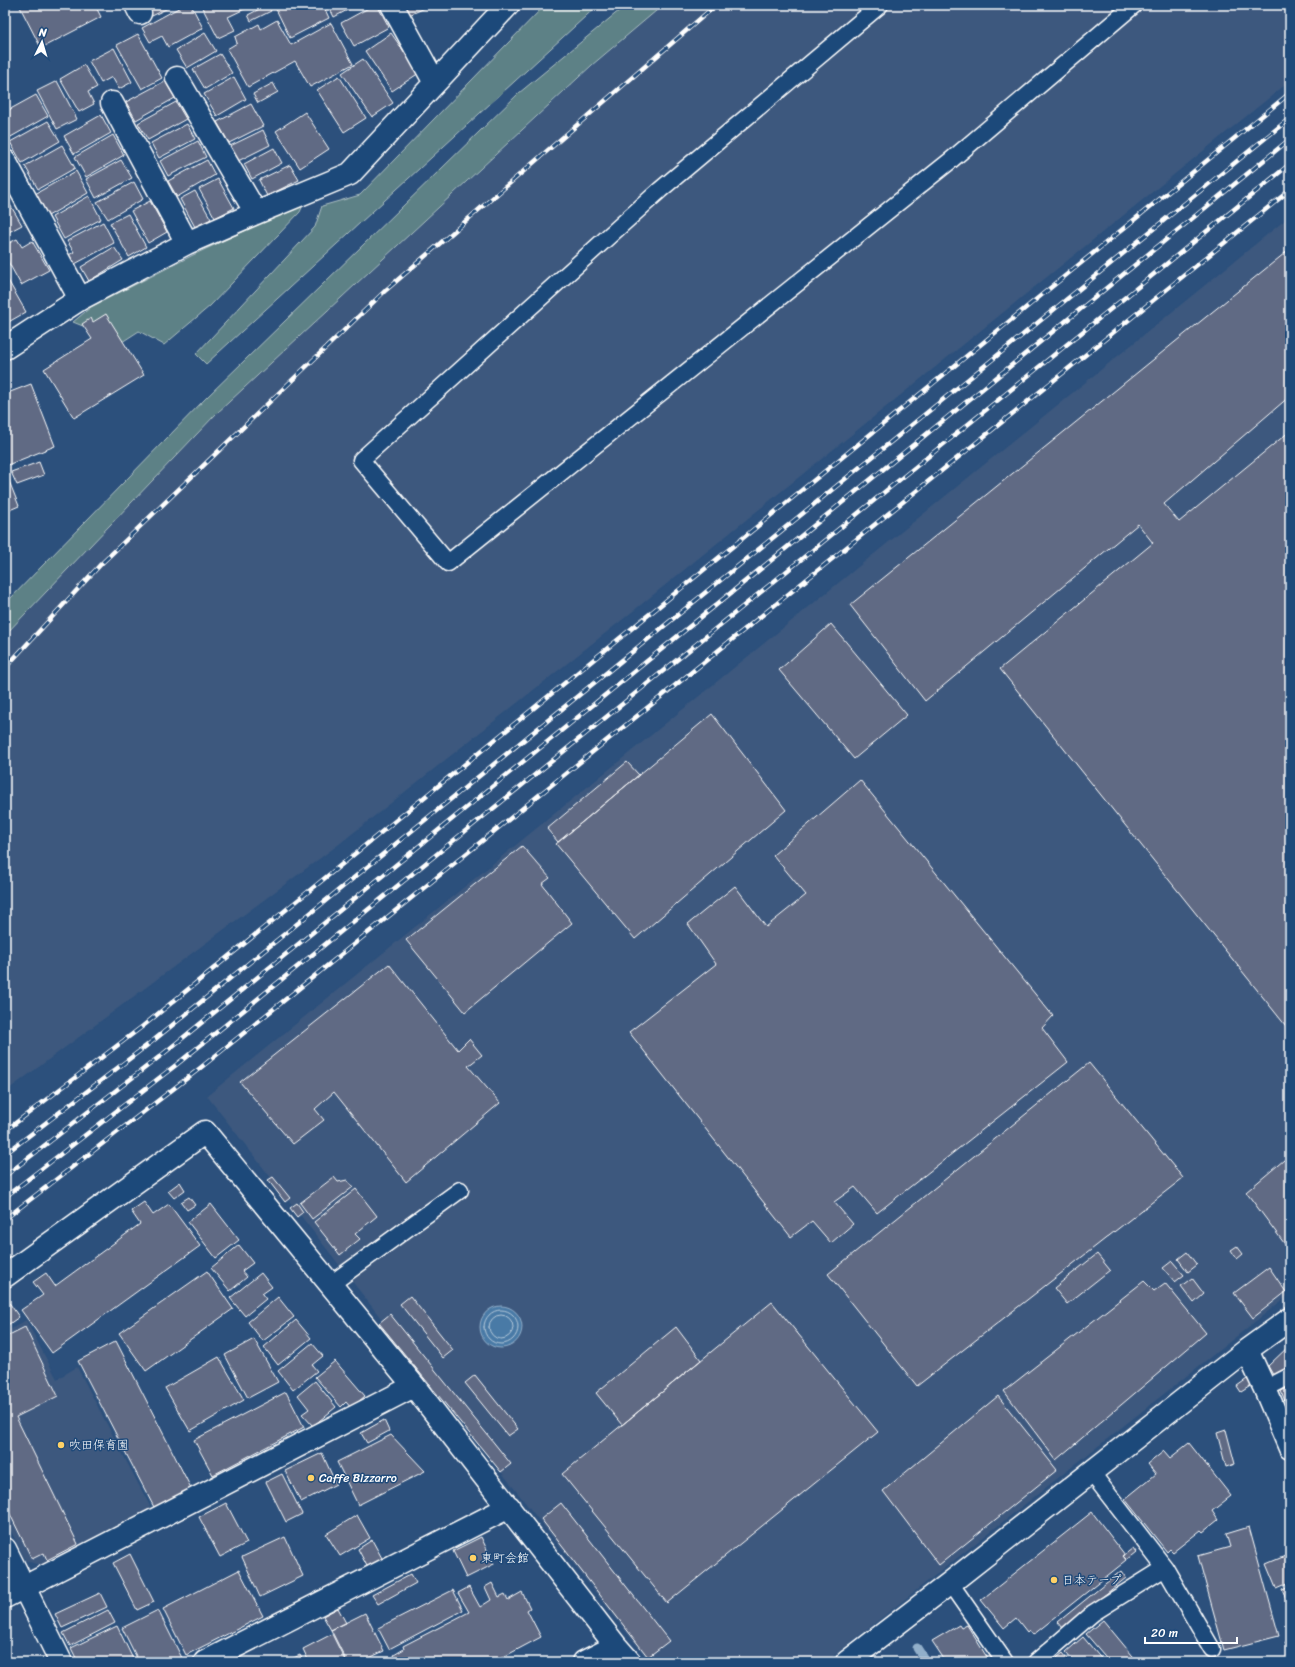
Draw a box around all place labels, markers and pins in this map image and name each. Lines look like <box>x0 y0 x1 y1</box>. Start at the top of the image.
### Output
place label: 吹田保育園 <box>69 1434 129 1456</box>
marker: 吹田保育園 <box>56 1440 66 1450</box>
place label: Caffe Bizzarro <box>319 1467 397 1489</box>
marker: Caffe Bizzarro <box>306 1473 316 1483</box>
place label: 東町会館 <box>481 1547 529 1569</box>
marker: 東町会館 <box>468 1553 478 1563</box>
place label: 日本テープ <box>1062 1569 1122 1591</box>
marker: 日本テープ <box>1049 1575 1059 1585</box>

